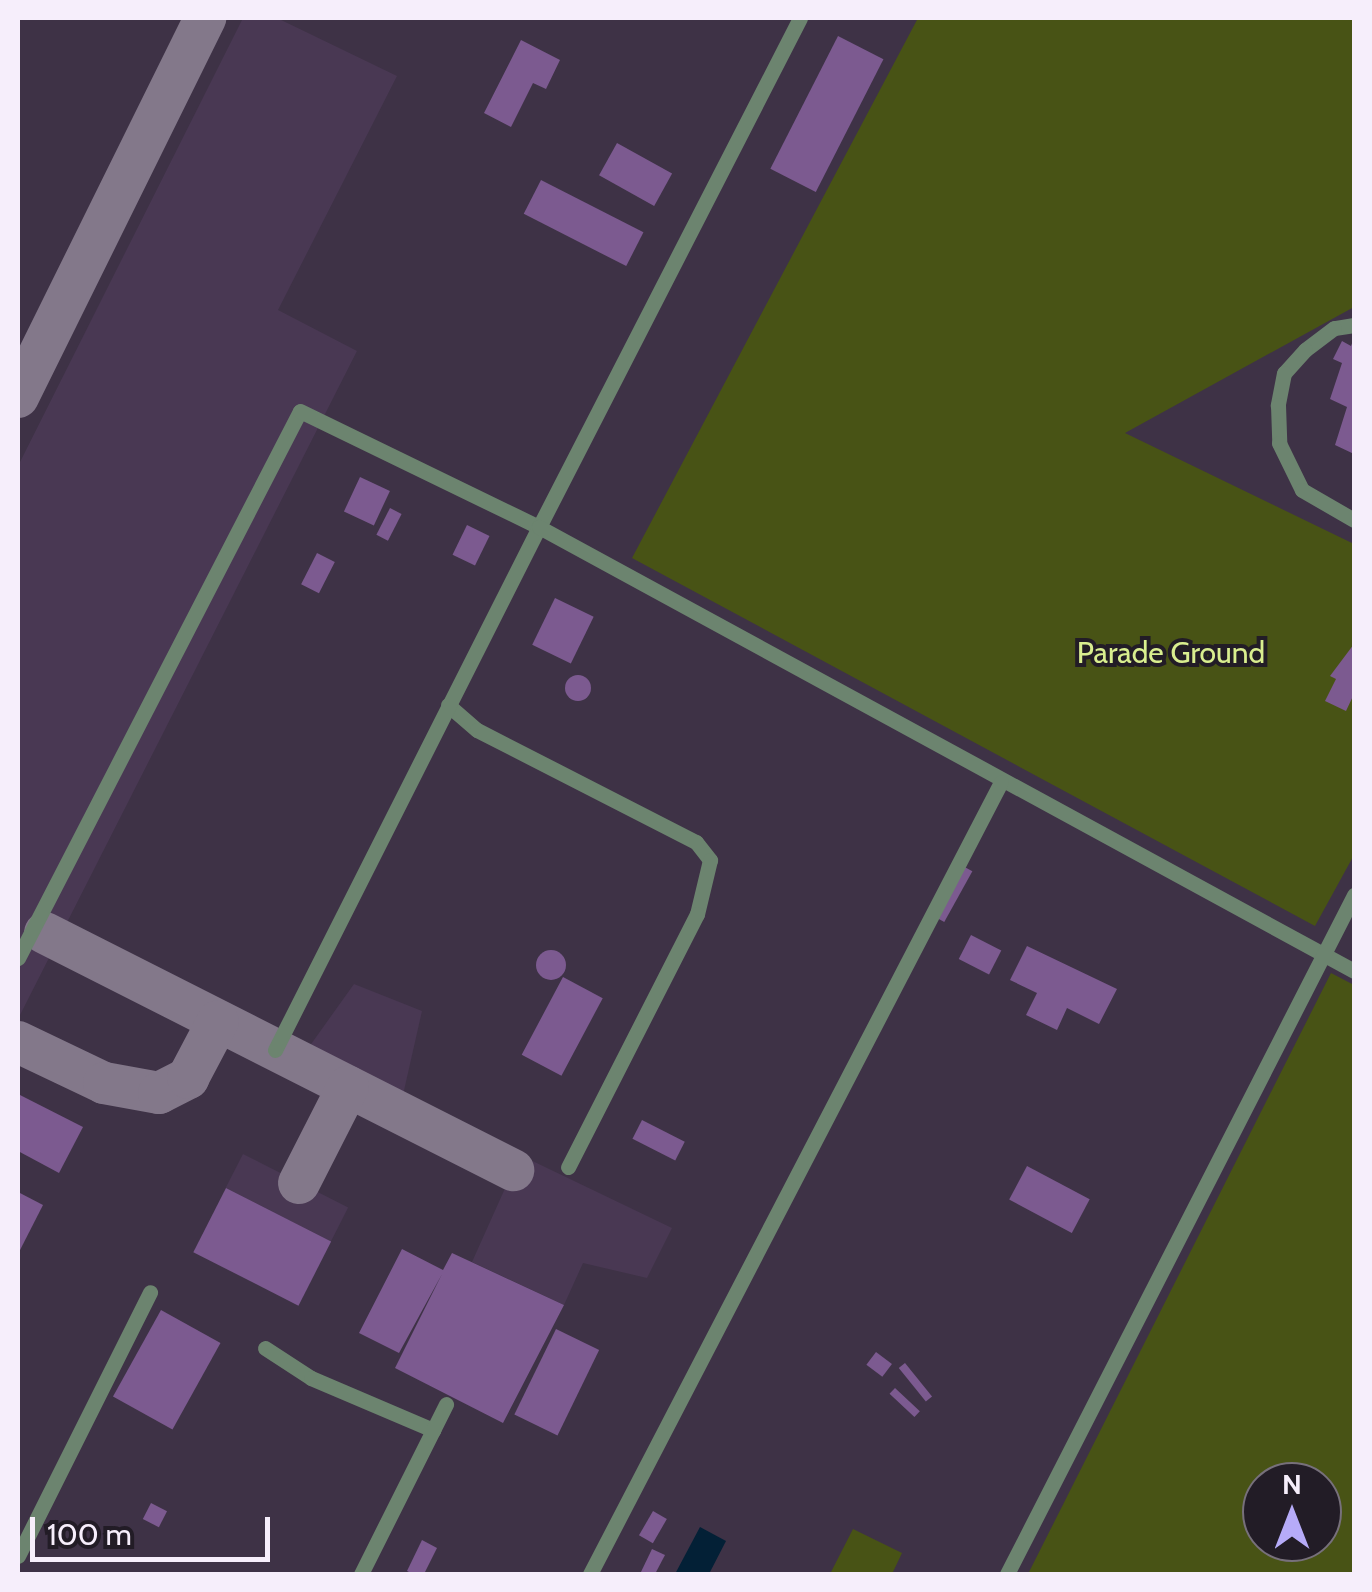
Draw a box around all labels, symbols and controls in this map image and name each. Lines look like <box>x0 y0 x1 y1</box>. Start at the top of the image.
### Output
park label: Parade Ground <box>1077 635 1265 671</box>
north arrow <box>1242 1462 1342 1562</box>
text: N <box>1282 1467 1302 1501</box>
scale bar <box>35 1497 275 1559</box>
text: 100 m <box>47 1516 132 1553</box>

